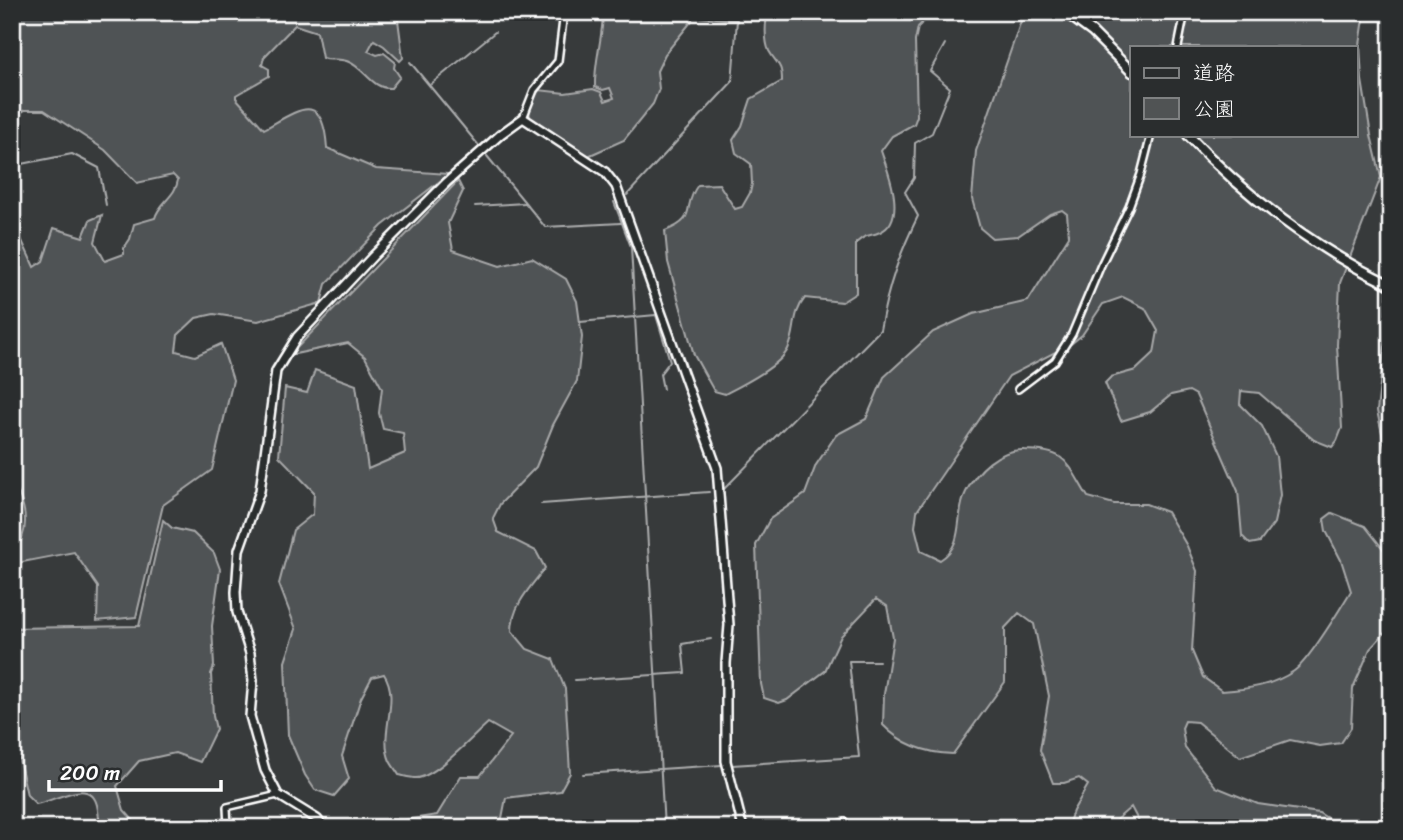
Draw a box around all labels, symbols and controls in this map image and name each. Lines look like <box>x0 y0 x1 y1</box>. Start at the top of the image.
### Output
legend <box>1130 46 1358 136</box>
text: 道路 <box>1193 54 1235 92</box>
text: 公園 <box>1193 90 1235 128</box>
scale bar <box>49 749 220 793</box>
text: 200 m <box>60 754 120 792</box>

